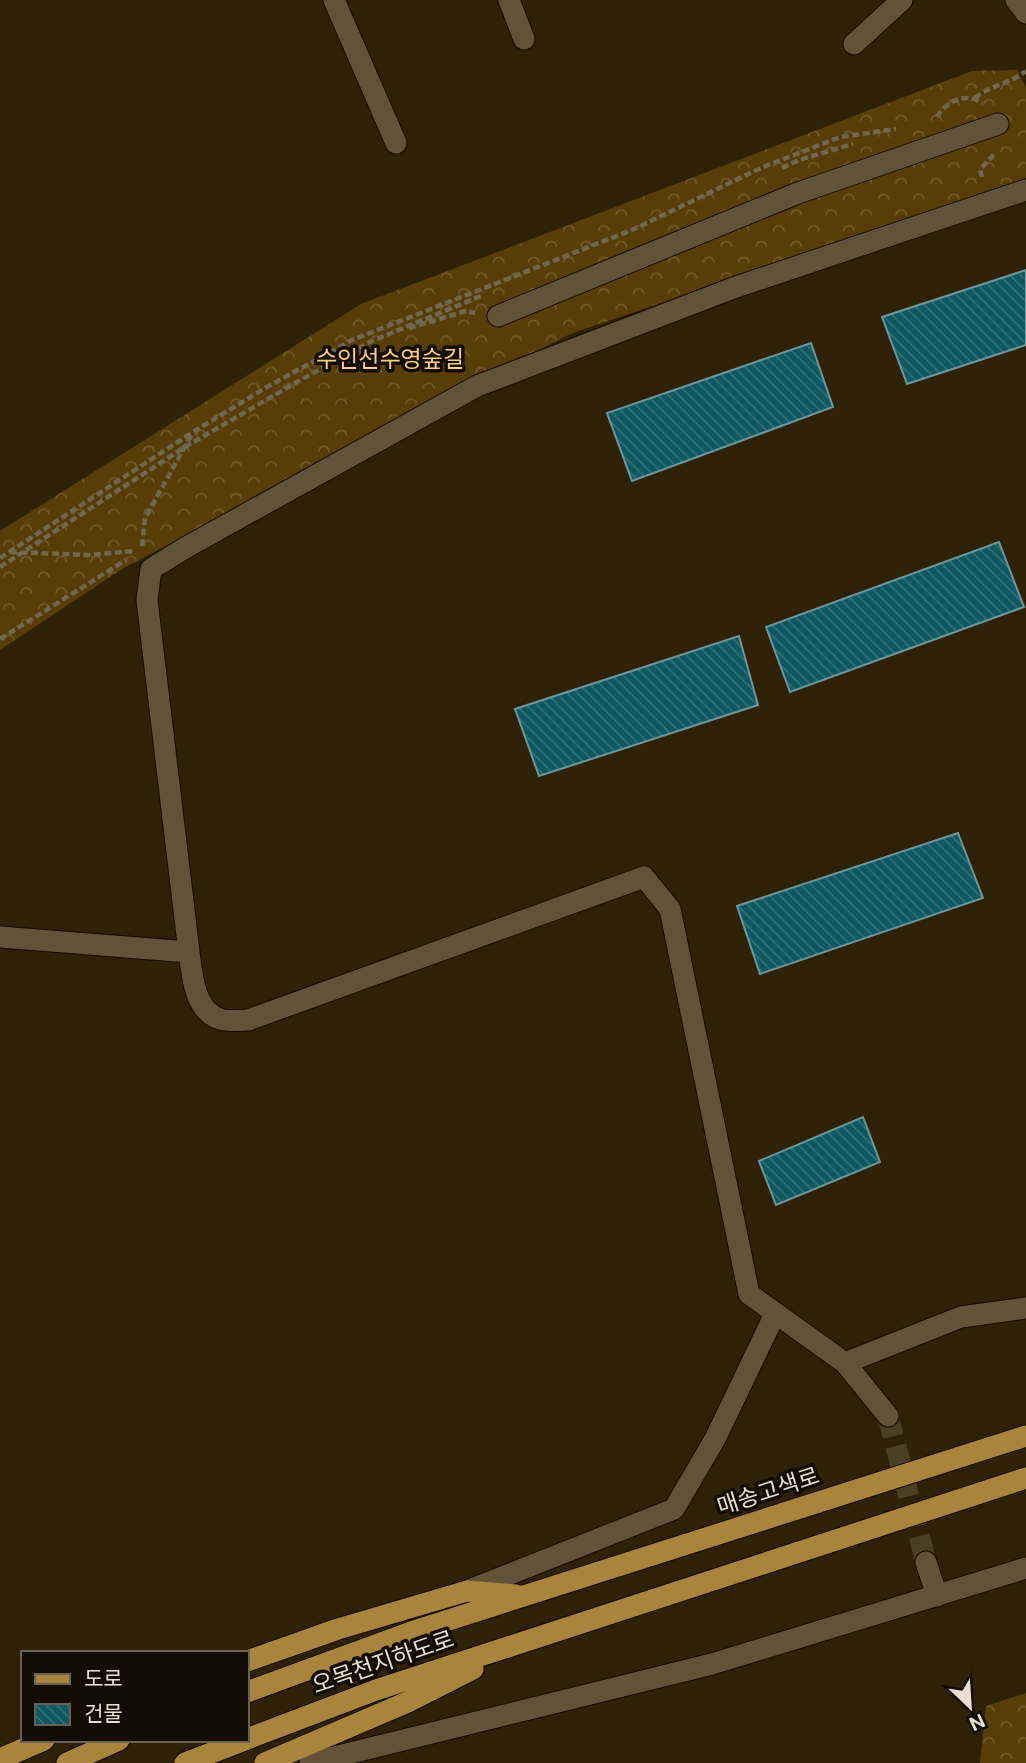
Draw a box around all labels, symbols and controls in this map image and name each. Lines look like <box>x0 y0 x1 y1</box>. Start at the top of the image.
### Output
park label: 수인선수영숲길 <box>316 345 464 372</box>
street label: 매송고색로 <box>713 1461 822 1520</box>
street label: 오목천지하도로 <box>308 1625 457 1698</box>
legend <box>21 1651 248 1742</box>
text: 도로 <box>84 1666 123 1691</box>
north arrow <box>935 1672 1005 1742</box>
text: 건물 <box>84 1701 123 1726</box>
text: N <box>966 1709 989 1736</box>

